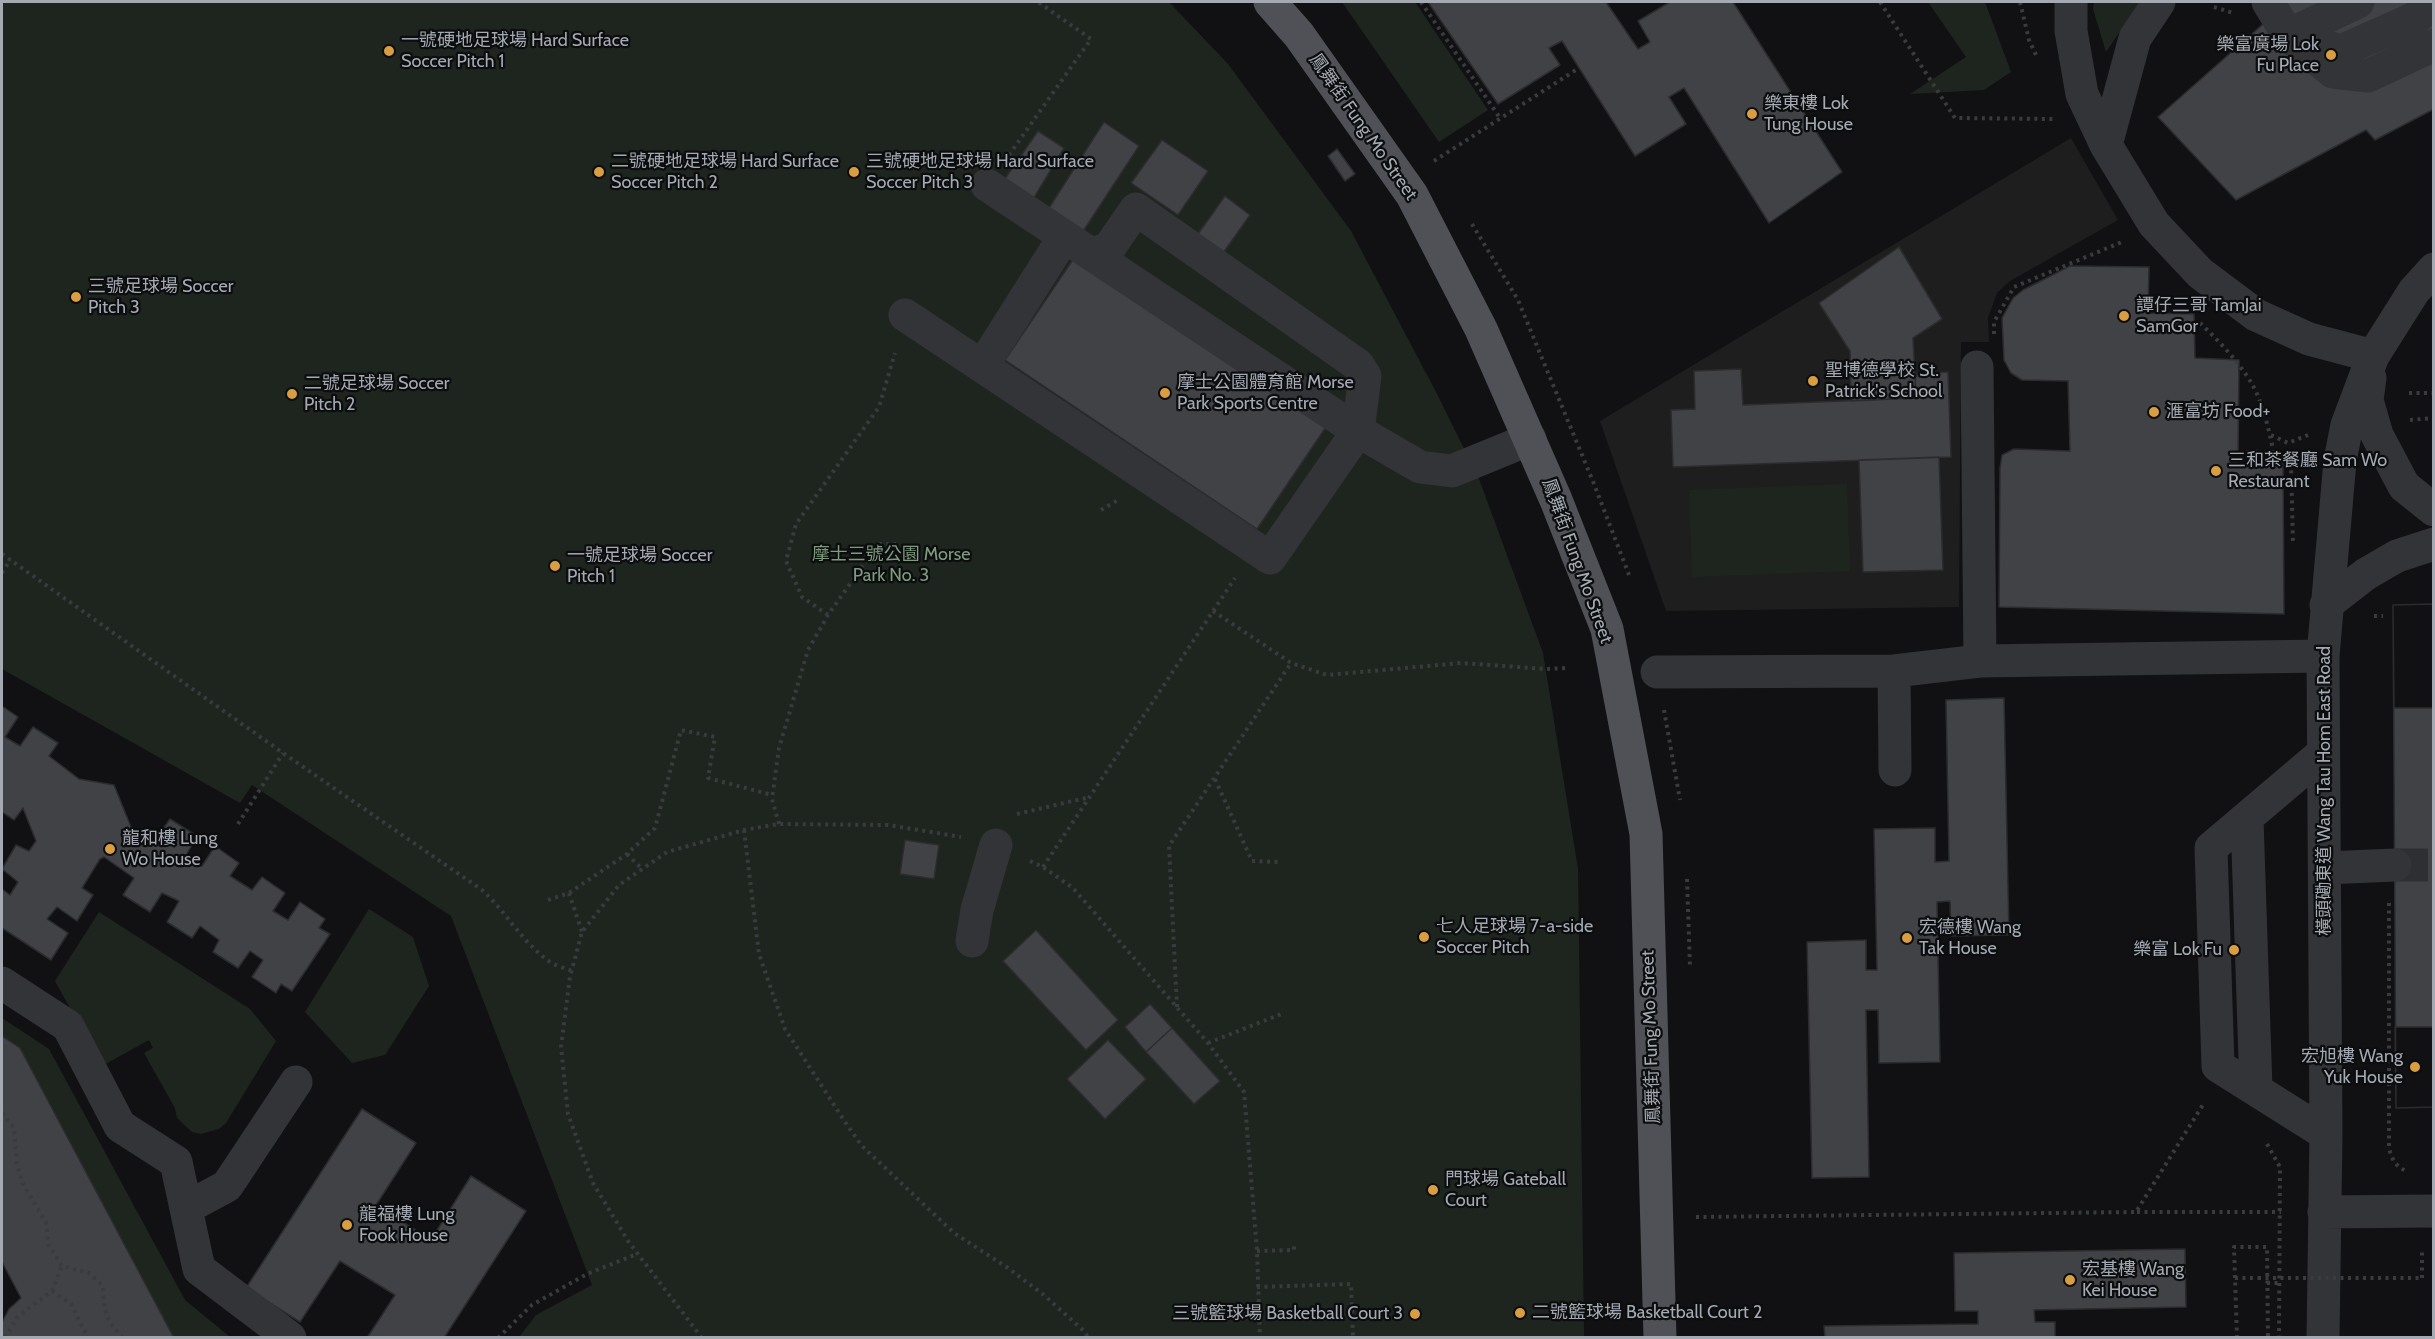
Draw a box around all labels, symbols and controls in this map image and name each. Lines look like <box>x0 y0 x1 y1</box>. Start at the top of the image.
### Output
place label: 一號硬地足球場 Hard Surface Soccer Pitch 1 <box>401 30 629 72</box>
place label: 樂富廣場 Lok Fu Place <box>2216 34 2319 76</box>
marker: 一號硬地足球場 Hard Surface Soccer Pitch 1 <box>382 44 396 58</box>
marker: 樂富廣場 Lok Fu Place <box>2324 48 2338 62</box>
street label: 鳳舞街 Fung Mo Street <box>1304 50 1422 204</box>
place label: 樂東樓 Lok Tung House <box>1764 93 1853 136</box>
marker: 樂東樓 Lok Tung House <box>1745 107 1759 121</box>
place label: 二號硬地足球場 Hard Surface Soccer Pitch 2 <box>611 151 839 194</box>
place label: 三號硬地足球場 Hard Surface Soccer Pitch 3 <box>866 151 1094 194</box>
marker: 二號硬地足球場 Hard Surface Soccer Pitch 2 <box>592 165 606 179</box>
marker: 三號硬地足球場 Hard Surface Soccer Pitch 3 <box>847 165 861 179</box>
place label: 三號足球場 Soccer Pitch 3 <box>88 276 233 318</box>
marker: 三號足球場 Soccer Pitch 3 <box>69 290 83 304</box>
place label: 譚仔三哥 TamJai SamGor <box>2136 295 2262 338</box>
marker: 譚仔三哥 TamJai SamGor <box>2117 309 2131 323</box>
place label: 聖博德學校 St. Patrick's School <box>1825 360 1942 403</box>
place label: 摩士公園體育館 Morse Park Sports Centre <box>1177 372 1354 415</box>
place label: 二號足球場 Soccer Pitch 2 <box>304 373 449 416</box>
marker: 聖博德學校 St. Patrick's School <box>1806 374 1820 388</box>
marker: 摩士公園體育館 Morse Park Sports Centre <box>1158 386 1172 400</box>
marker: 二號足球場 Soccer Pitch 2 <box>285 387 299 401</box>
place label: 滙富坊 Food+ <box>2166 401 2270 423</box>
marker: 滙富坊 Food+ <box>2147 405 2161 419</box>
place label: 三和茶餐廳 Sam Wo Restaurant <box>2228 450 2387 492</box>
marker: 三和茶餐廳 Sam Wo Restaurant <box>2209 464 2223 478</box>
street label: 鳳舞街 Fung Mo Street <box>1537 476 1617 646</box>
park label: 摩士三號公園 Morse Park No. 3 <box>812 544 970 586</box>
place label: 一號足球場 Soccer Pitch 1 <box>567 545 712 588</box>
marker: 一號足球場 Soccer Pitch 1 <box>548 559 562 573</box>
street label: 橫頭磡東道 Wang Tau Hom East Road <box>2314 646 2336 936</box>
place label: 龍和樓 Lung Wo House <box>122 828 217 870</box>
marker: 龍和樓 Lung Wo House <box>103 842 117 856</box>
place label: 七人足球場 7-a-side Soccer Pitch <box>1436 916 1593 958</box>
place label: 宏德樓 Wang Tak House <box>1919 917 2021 960</box>
marker: 七人足球場 7-a-side Soccer Pitch <box>1417 930 1431 944</box>
marker: 宏德樓 Wang Tak House <box>1900 931 1914 945</box>
place label: 樂富 Lok Fu <box>2133 939 2222 961</box>
marker: 樂富 Lok Fu <box>2227 943 2241 957</box>
street label: 鳳舞街 Fung Mo Street <box>1637 950 1665 1124</box>
place label: 宏旭樓 Wang Yuk House <box>2301 1046 2403 1088</box>
marker: 宏旭樓 Wang Yuk House <box>2408 1060 2422 1074</box>
place label: 門球場 Gateball Court <box>1445 1169 1566 1212</box>
marker: 門球場 Gateball Court <box>1426 1183 1440 1197</box>
place label: 龍福樓 Lung Fook House <box>359 1204 454 1246</box>
marker: 龍福樓 Lung Fook House <box>340 1218 354 1232</box>
place label: 宏基樓 Wang Kei House <box>2082 1259 2184 1302</box>
marker: 宏基樓 Wang Kei House <box>2063 1273 2077 1287</box>
place label: 二號籃球場 Basketball Court 2 <box>1532 1302 1762 1324</box>
place label: 三號籃球場 Basketball Court 3 <box>1172 1303 1403 1325</box>
marker: 二號籃球場 Basketball Court 2 <box>1513 1306 1527 1320</box>
marker: 三號籃球場 Basketball Court 3 <box>1408 1307 1422 1321</box>

